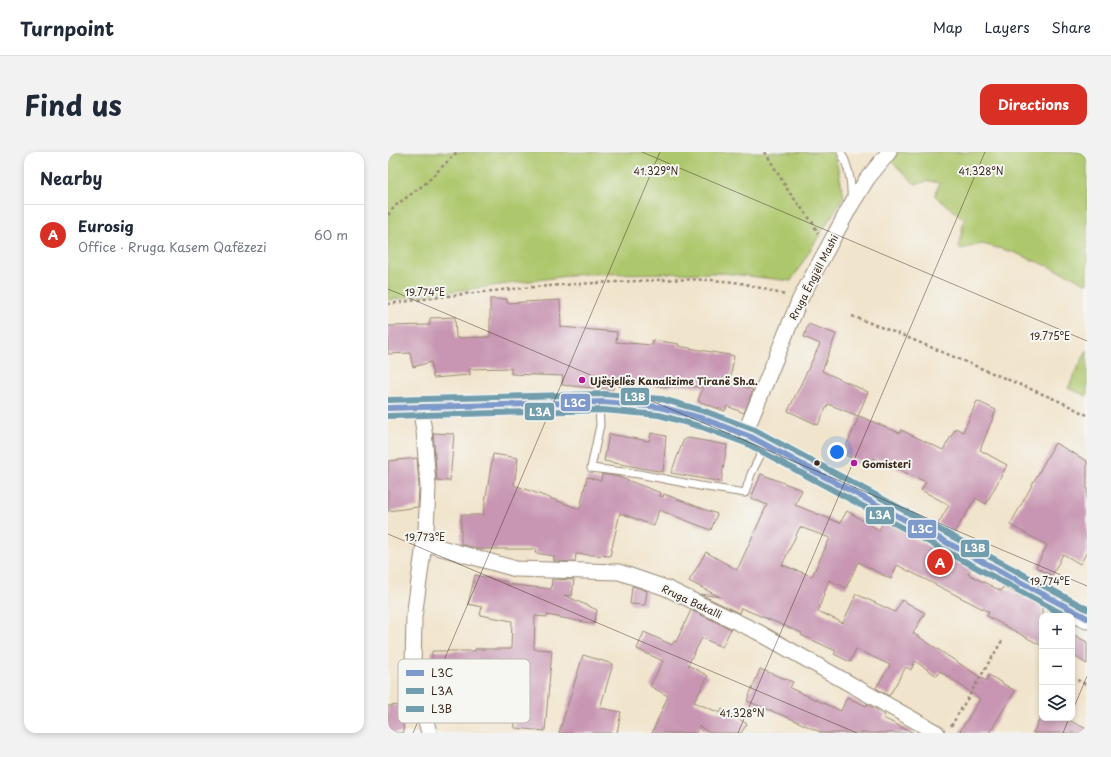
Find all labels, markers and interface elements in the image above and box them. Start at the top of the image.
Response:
text: Turnpoint [20,14,114,42]
text: Map [933,17,963,38]
text: Layers [985,17,1030,38]
text: Share [1052,17,1091,38]
text: Find us [24,83,122,126]
button: Directions [980,84,1087,125]
text: 41.329°N [634,163,679,178]
text: 41.328°N [958,163,1004,178]
text: Nearby [40,165,102,191]
text: Eurosig [78,214,134,237]
text: A [48,225,58,244]
text: 60 m [314,225,348,244]
street label: Rruga Ëngjëll Mashi [785,231,841,322]
text: Office · Rruga Kasem Qafëzezi [78,237,267,256]
text: 19.774°E [405,284,445,299]
text: 19.775°E [1030,328,1070,343]
place label: Ujësjellës Kanalizime Tiranë Sh.a. [590,373,758,388]
marker: Ujësjellës Kanalizime Tiranë Sh.a. [577,375,587,385]
line badge: L3B [620,387,650,406]
text: L3B [624,388,646,405]
line badge: L3C [560,393,591,412]
text: L3C [564,394,586,411]
line badge: L3A [524,402,555,421]
text: L3A [529,403,552,420]
your location [827,442,847,462]
place label: Gomisteri [862,456,911,471]
unlabelled marker [812,458,822,468]
marker: Gomisteri [849,458,859,468]
line badge: L3A [865,506,895,525]
text: L3A [869,506,892,523]
line badge: L3C [907,519,937,539]
text: L3C [911,520,933,537]
text: 19.773°E [405,529,445,544]
line badge: L3B [960,539,990,558]
text: L3B [964,539,986,556]
pin: A [927,547,953,577]
text: 19.774°E [1030,573,1070,588]
street label: Rruga Bakalli [659,580,725,622]
map controls [1039,613,1075,721]
button: + [1039,613,1075,649]
button: − [1039,649,1075,685]
legend [398,659,530,723]
text: L3C [431,664,453,681]
text: L3A [431,682,453,699]
button: layers [1039,685,1075,721]
text: L3B [431,700,452,717]
text: 41.328°N [719,705,765,720]

